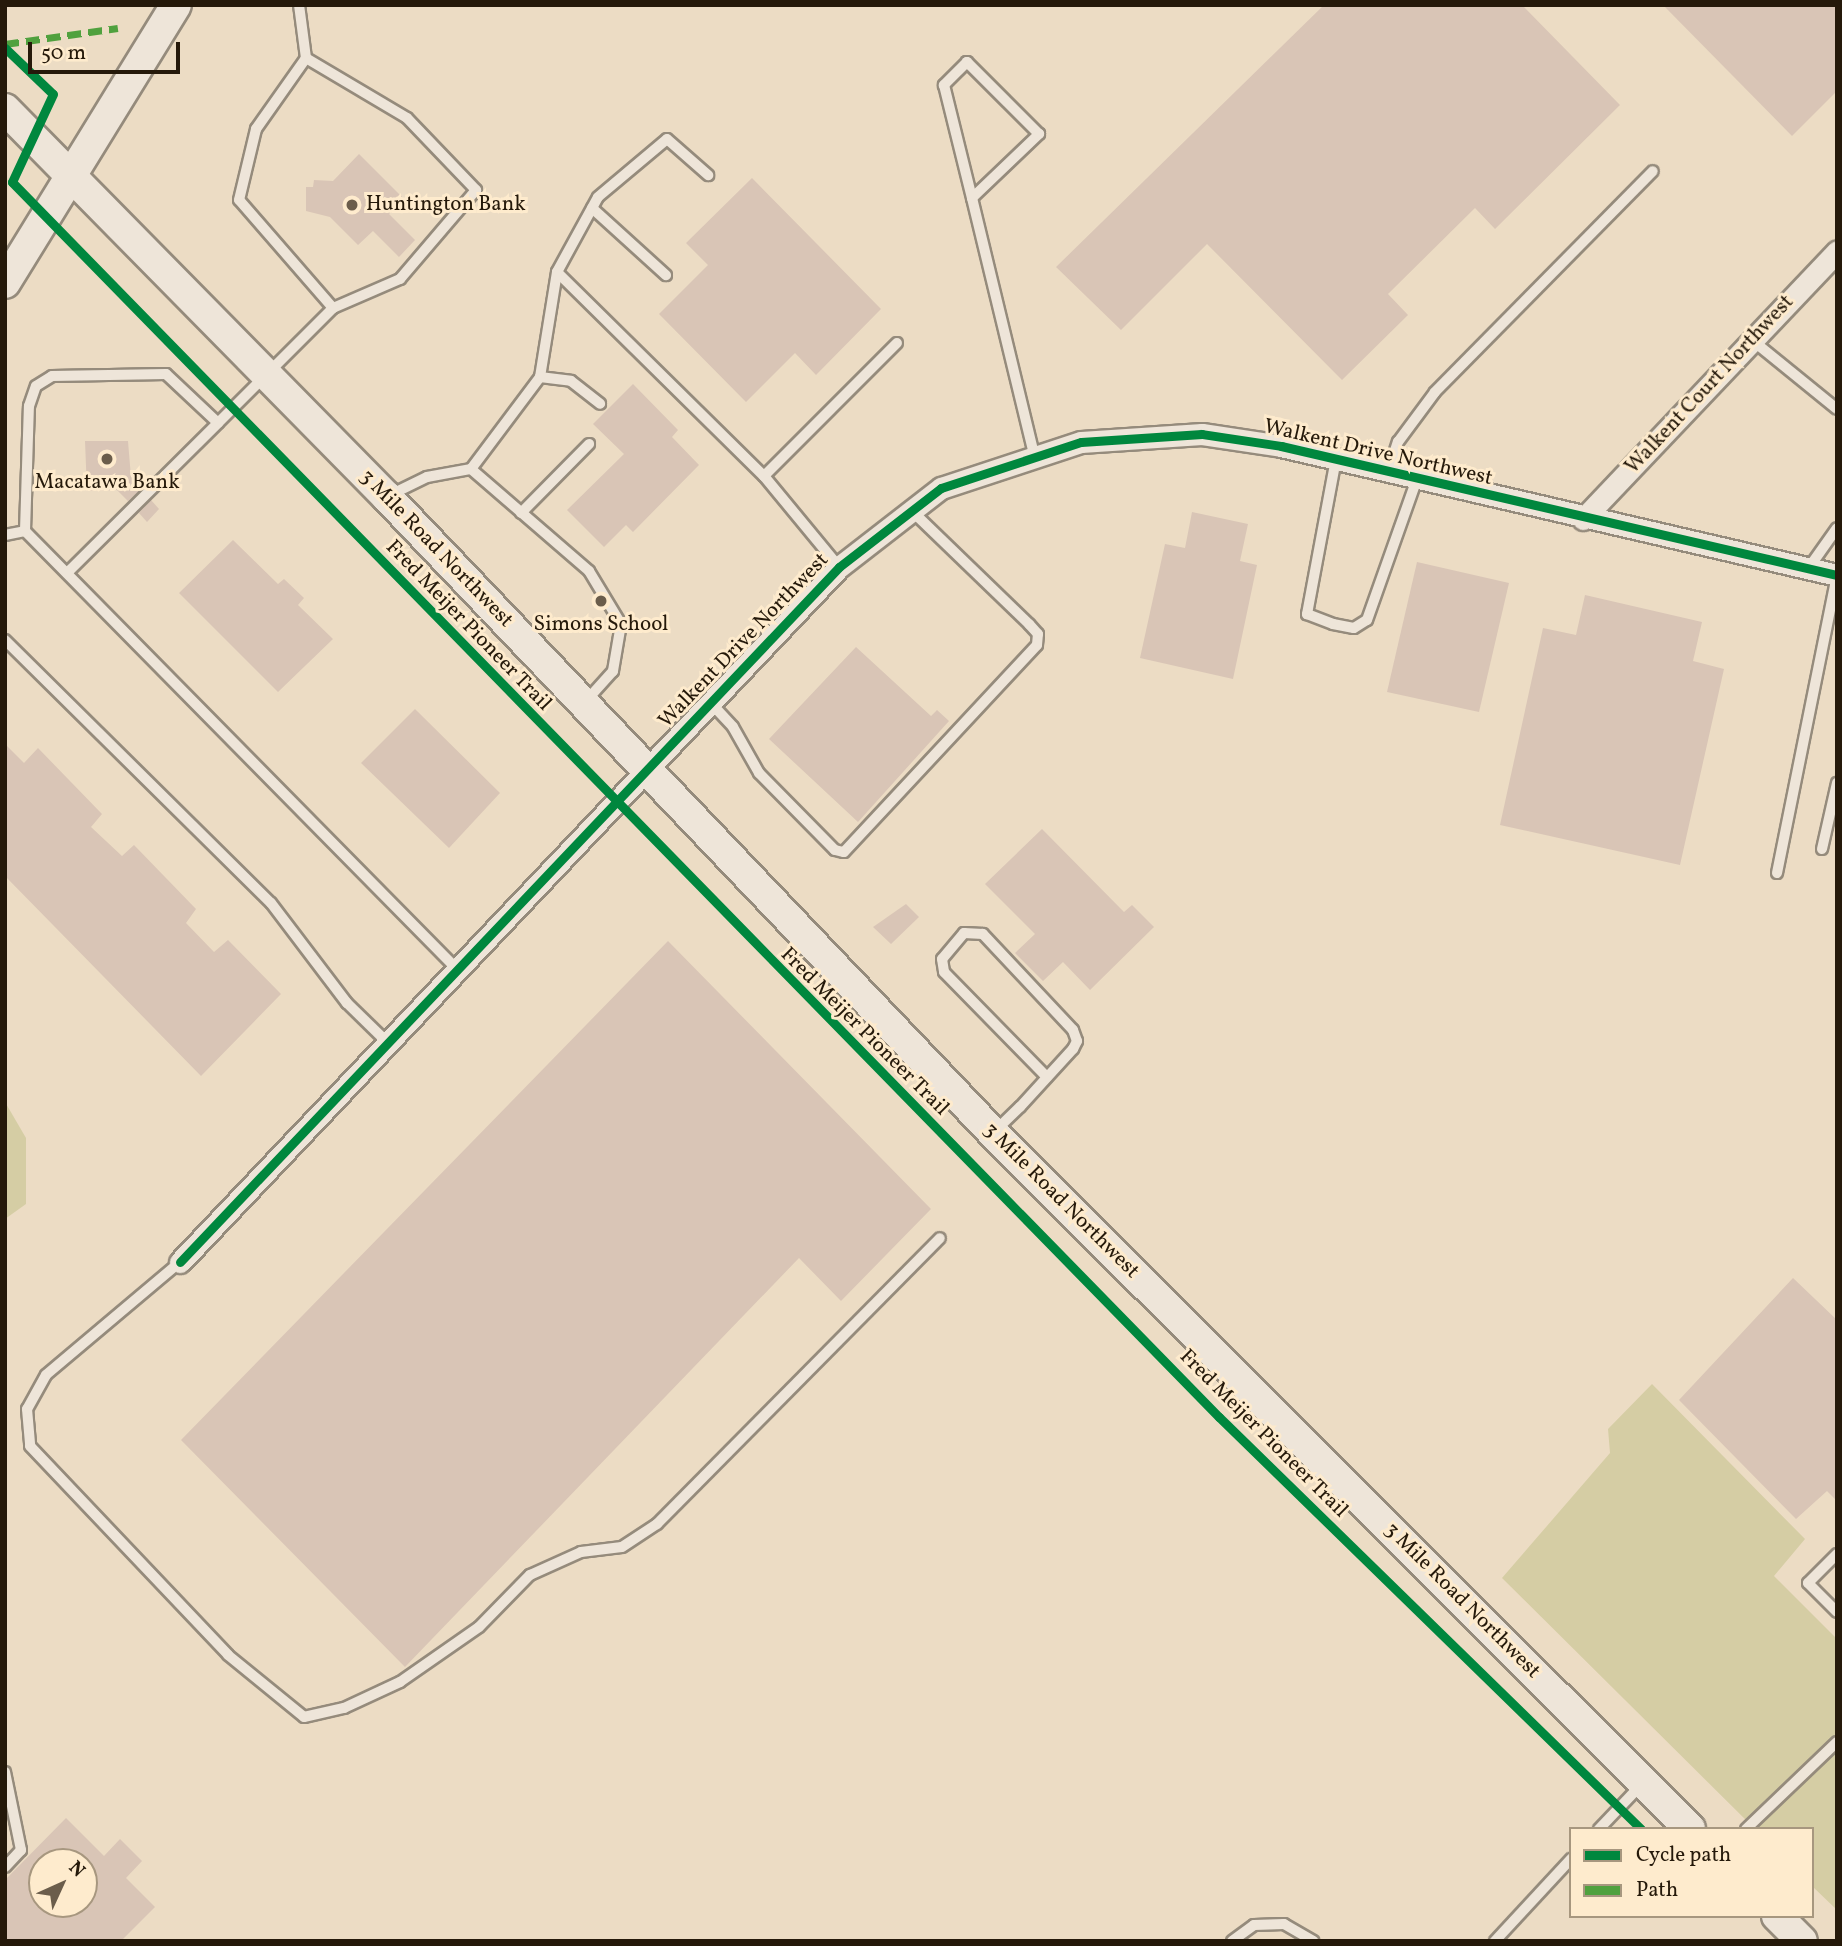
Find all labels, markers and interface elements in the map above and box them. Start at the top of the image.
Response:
scale bar [32,28,184,72]
text: 50 m [41,39,86,68]
place label: Huntington Bank [366,192,526,218]
marker: Huntington Bank [344,197,360,213]
street label: Walkent Court Northwest [1620,290,1800,480]
street label: Walkent Drive Northwest [1261,414,1495,492]
marker: Macatawa Bank [99,451,115,467]
street label: 3 Mile Road Northwest [354,465,518,633]
place label: Macatawa Bank [34,470,180,496]
street label: Fred Meijer Pioneer Trail [380,535,556,717]
street label: Walkent Drive Northwest [654,548,834,734]
marker: Simons School [593,593,609,609]
place label: Simons School [534,612,668,638]
street label: Fred Meijer Pioneer Trail [774,942,954,1122]
street label: 3 Mile Road Northwest [978,1118,1144,1284]
street label: Fred Meijer Pioneer Trail [1173,1344,1353,1524]
street label: 3 Mile Road Northwest [1379,1518,1545,1684]
legend [1569,1827,1814,1918]
text: Cycle path [1636,1841,1731,1870]
north arrow [28,1848,98,1918]
text: N [62,1855,90,1884]
text: Path [1636,1876,1678,1905]

